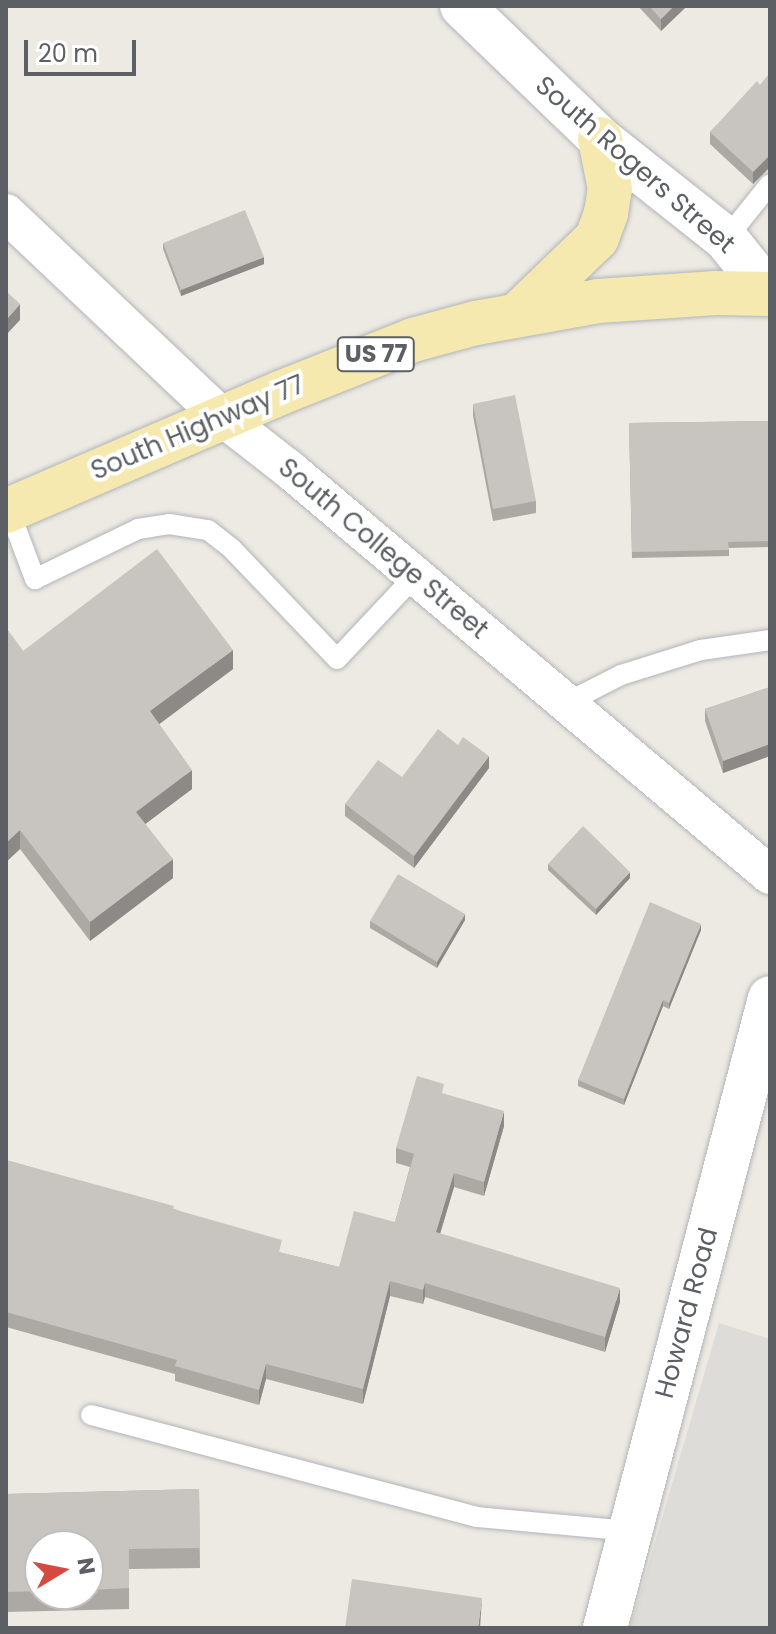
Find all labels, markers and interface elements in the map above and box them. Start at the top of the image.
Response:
scale bar [28,24,140,74]
text: 20 m [38,37,98,70]
street label: South Rogers Street [529,70,741,260]
road number: US 77 [336,334,416,374]
street label: South Highway 77 [86,369,310,487]
street label: South College Street [272,452,494,646]
street label: Howard Road [649,1224,725,1402]
north arrow [24,1530,104,1610]
text: N [69,1555,103,1577]

